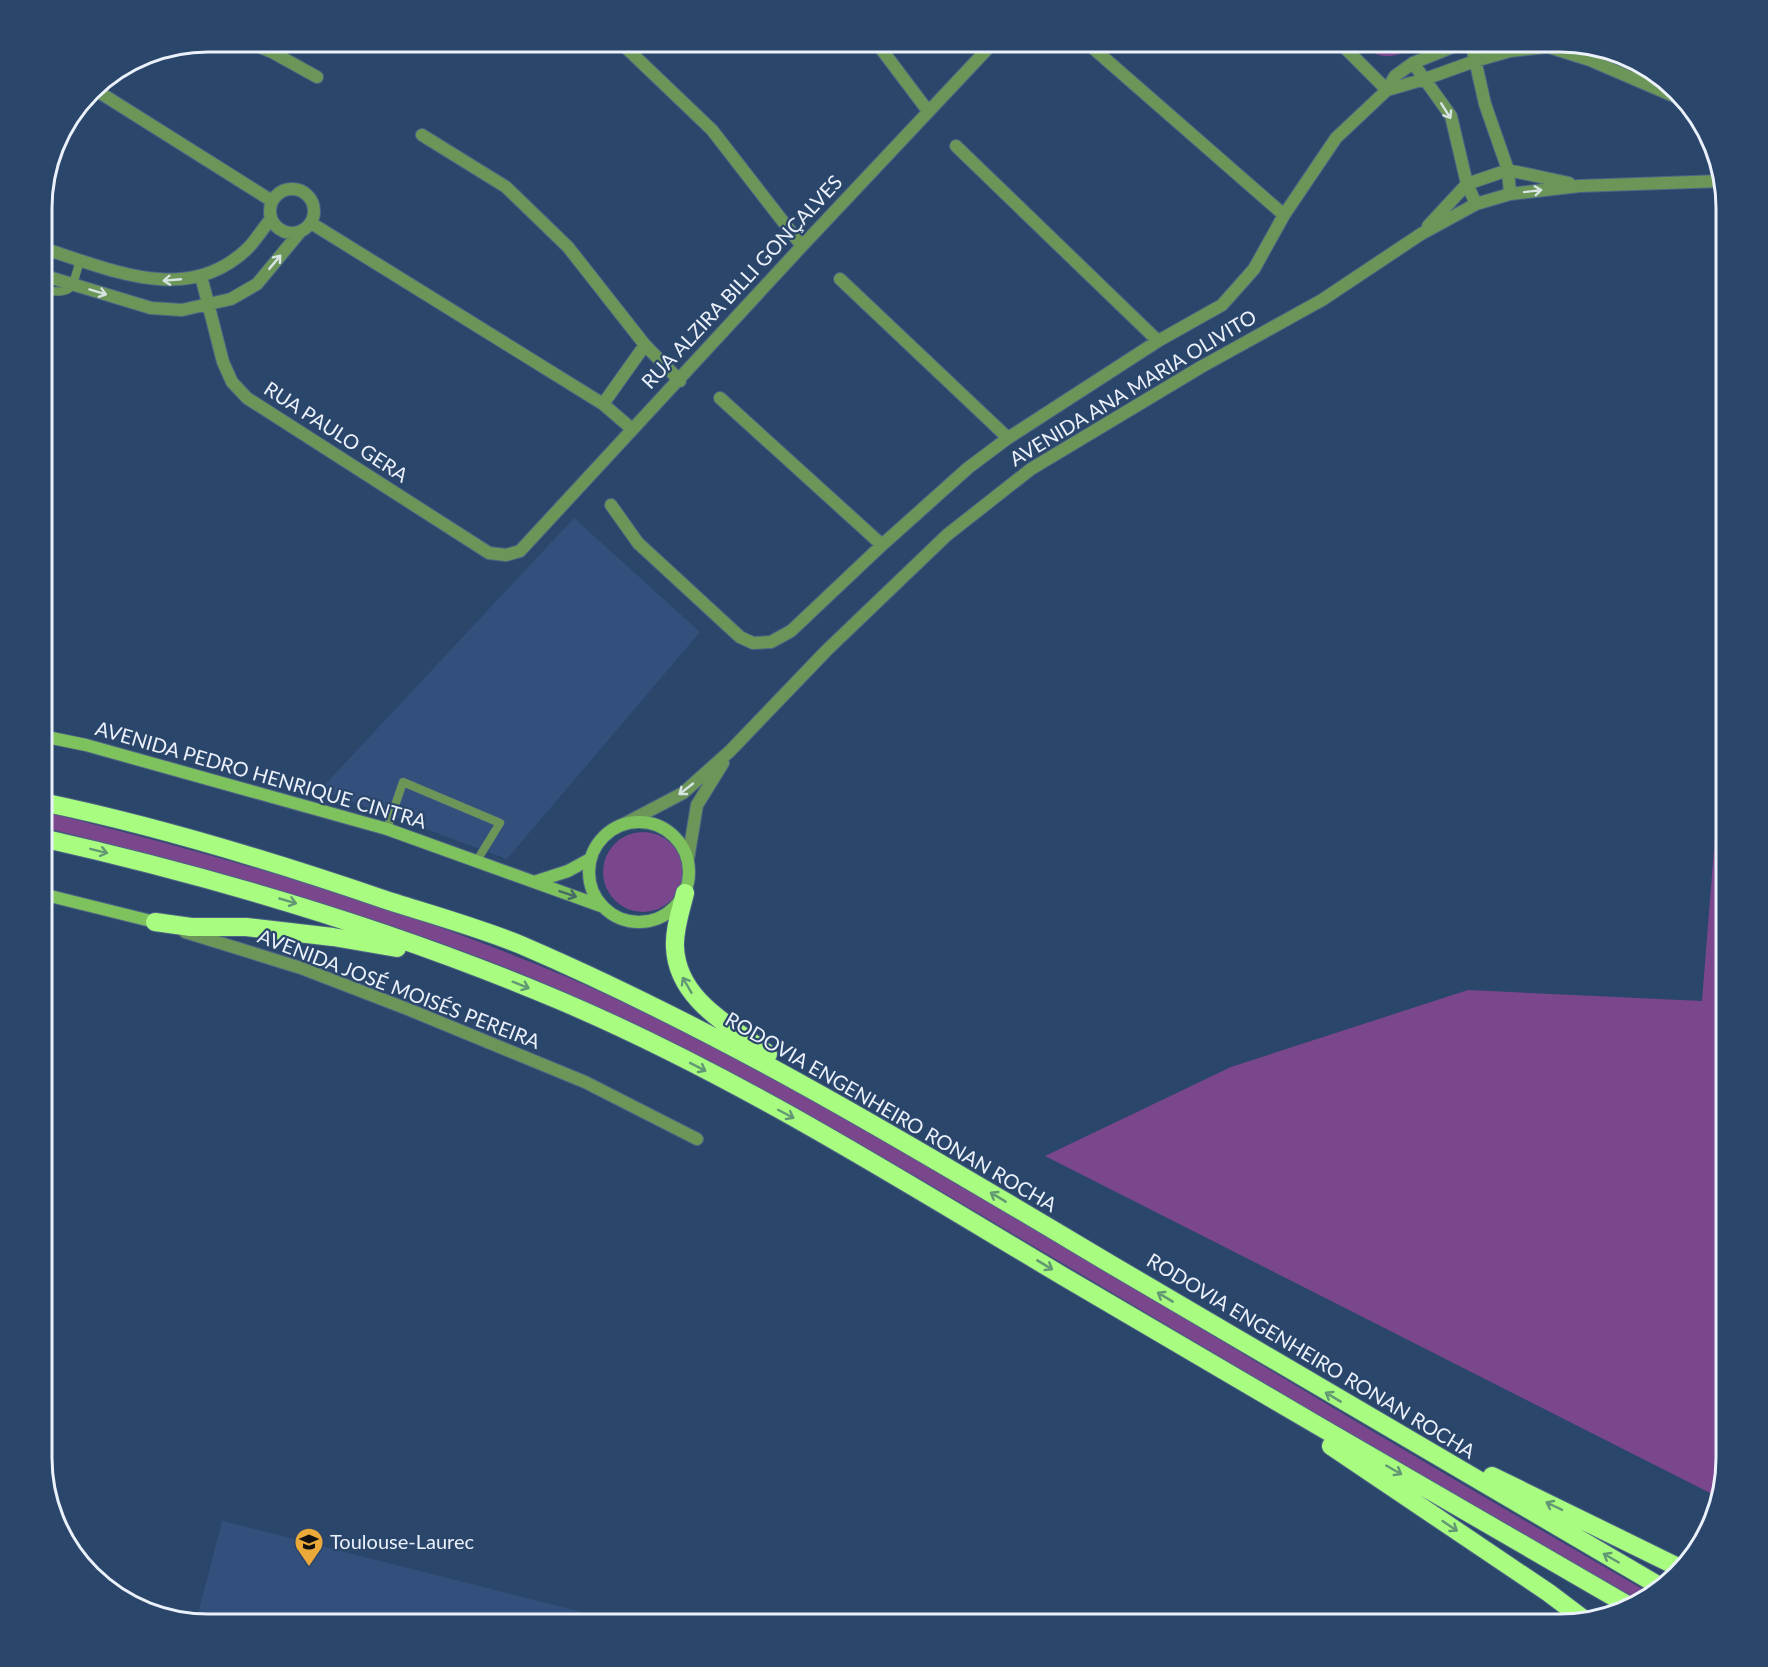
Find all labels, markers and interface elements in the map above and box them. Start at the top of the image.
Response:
one-way arrow [1440,102,1453,119]
street label: RUA ALZIRA BILLI GONÇALVES [636,170,847,393]
one-way arrow [1523,185,1543,196]
one-way arrow [269,254,282,270]
one-way arrow [163,275,183,286]
one-way arrow [88,288,107,299]
street label: AVENIDA ANA MARIA OLIVITO [1005,304,1260,471]
street label: RUA PAULO GERA [260,376,413,487]
street label: AVENIDA PEDRO HENRIQUE CINTRA [93,715,430,833]
one-way arrow [678,783,694,796]
one-way arrow [89,846,108,858]
one-way arrow [558,889,577,900]
one-way arrow [278,896,297,908]
street label: AVENIDA JOSÉ MOISÉS PEREIRA [255,923,544,1053]
one-way arrow [680,977,692,994]
one-way arrow [511,980,530,991]
street label: RODOVIA ENGENHEIRO RONAN ROCHA [722,1006,1062,1216]
one-way arrow [688,1062,706,1073]
one-way arrow [777,1108,794,1120]
one-way arrow [990,1191,1007,1203]
street label: RODOVIA ENGENHEIRO RONAN ROCHA [1143,1247,1480,1463]
one-way arrow [1036,1260,1053,1272]
one-way arrow [1157,1290,1174,1302]
one-way arrow [1325,1390,1342,1402]
one-way arrow [1385,1464,1402,1476]
one-way arrow [1545,1500,1563,1512]
one-way arrow [1441,1520,1458,1532]
school or university icon: Toulouse-Laurec [293,1526,325,1568]
place label: Toulouse-Laurec [330,1529,475,1553]
one-way arrow [1603,1551,1620,1563]

